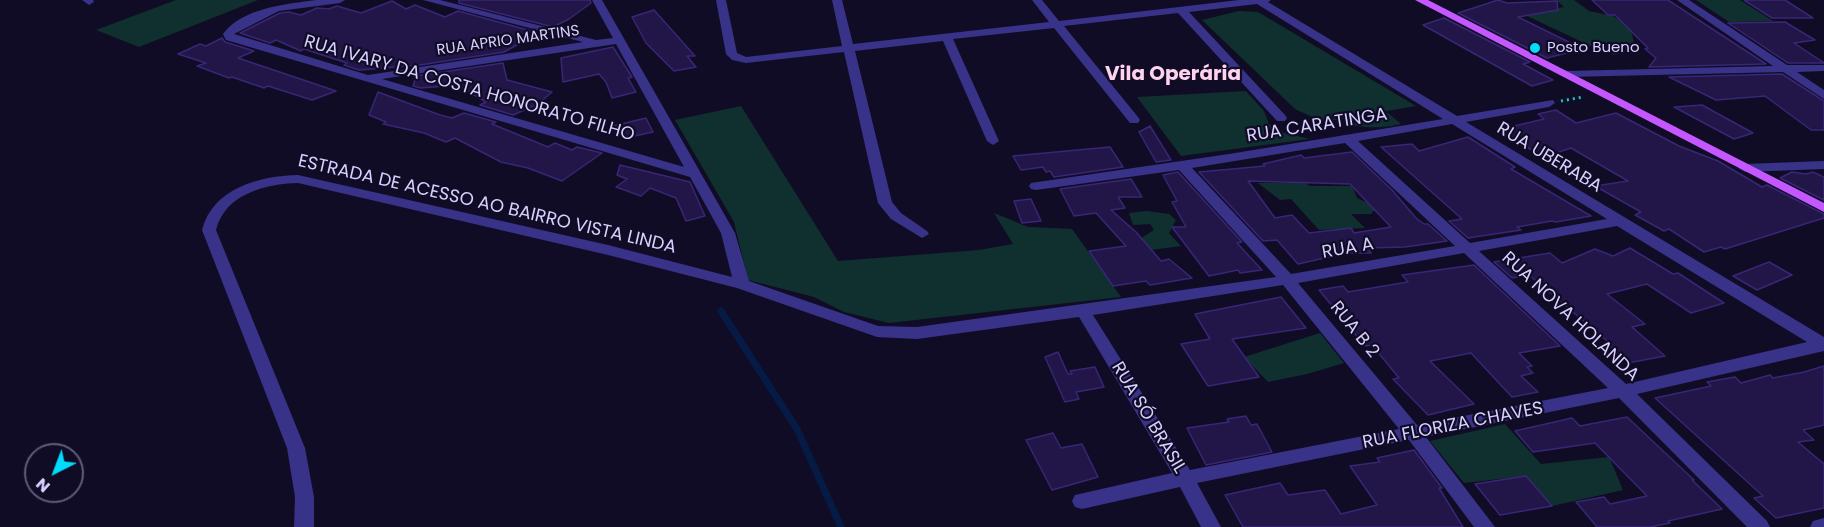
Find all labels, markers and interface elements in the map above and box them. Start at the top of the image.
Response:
street label: RUA APRIO MARTINS [435,22,581,60]
street label: RUA IVARY DA COSTA HONORATO FILHO [301,31,637,147]
place label: Posto Bueno [1547,39,1639,57]
marker: Posto Bueno [1528,41,1542,55]
district label: Vila Operária [1105,63,1241,87]
street label: RUA CARATINGA [1245,104,1389,148]
street label: RUA UBERABA [1493,118,1605,198]
street label: ESTRADA DE ACESSO AO BAIRRO VISTA LINDA [296,151,678,259]
street label: RUA A [1320,234,1376,264]
street label: RUA NOVA HOLANDA [1497,248,1643,386]
street label: RUA B 2 [1325,297,1383,363]
street label: RUA SÓ BRASIL [1106,358,1190,478]
street label: RUA FLORIZA CHAVES [1361,398,1545,454]
north arrow [24,443,84,503]
text: N [31,473,55,498]

